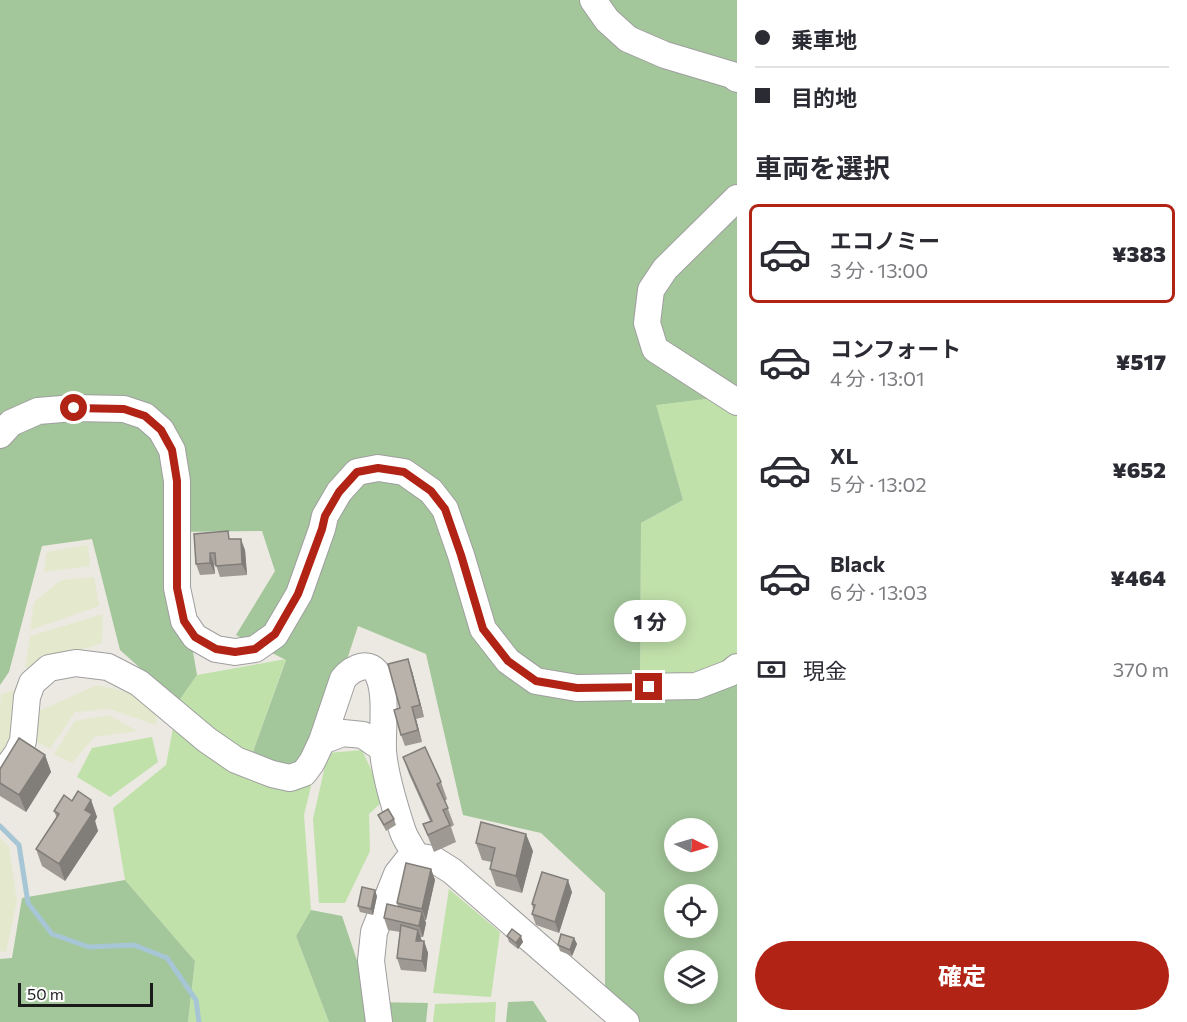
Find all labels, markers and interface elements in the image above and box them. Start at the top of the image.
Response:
text: 乗車地 [791,26,857,53]
text: 目的地 [791,84,857,111]
text: 車両を選択 [755,151,890,184]
icon: car [758,227,812,281]
text: エコノミー [830,227,940,254]
text: ¥383 [1112,240,1166,267]
text: 3 分 · 13:00 [830,258,928,282]
icon: car [758,335,812,389]
text: コンフォート [830,335,961,362]
text: ¥517 [1116,348,1166,375]
text: 4 分 · 13:01 [830,366,925,390]
route start [60,394,87,421]
text: XL [830,442,858,469]
icon: car [758,443,812,497]
text: ¥652 [1112,456,1166,483]
text: 5 分 · 13:02 [830,472,926,496]
text: Black [830,550,885,577]
icon: car [758,551,812,605]
text: ¥464 [1110,564,1166,591]
text: 6 分 · 13:03 [830,580,927,604]
callout: 1 分 [613,600,685,642]
text: 1 分 [633,609,667,633]
icon: cash [755,653,788,686]
text: 現金 [803,657,847,684]
text: 370 m [1113,657,1169,681]
route end [635,673,662,700]
north arrow [664,818,718,872]
map controls [664,818,718,1004]
button: locate [664,884,718,938]
button: 確定 [755,941,1169,1010]
button: layers [664,950,718,1004]
scale bar [18,980,153,1008]
text: 50 m [27,984,64,1003]

